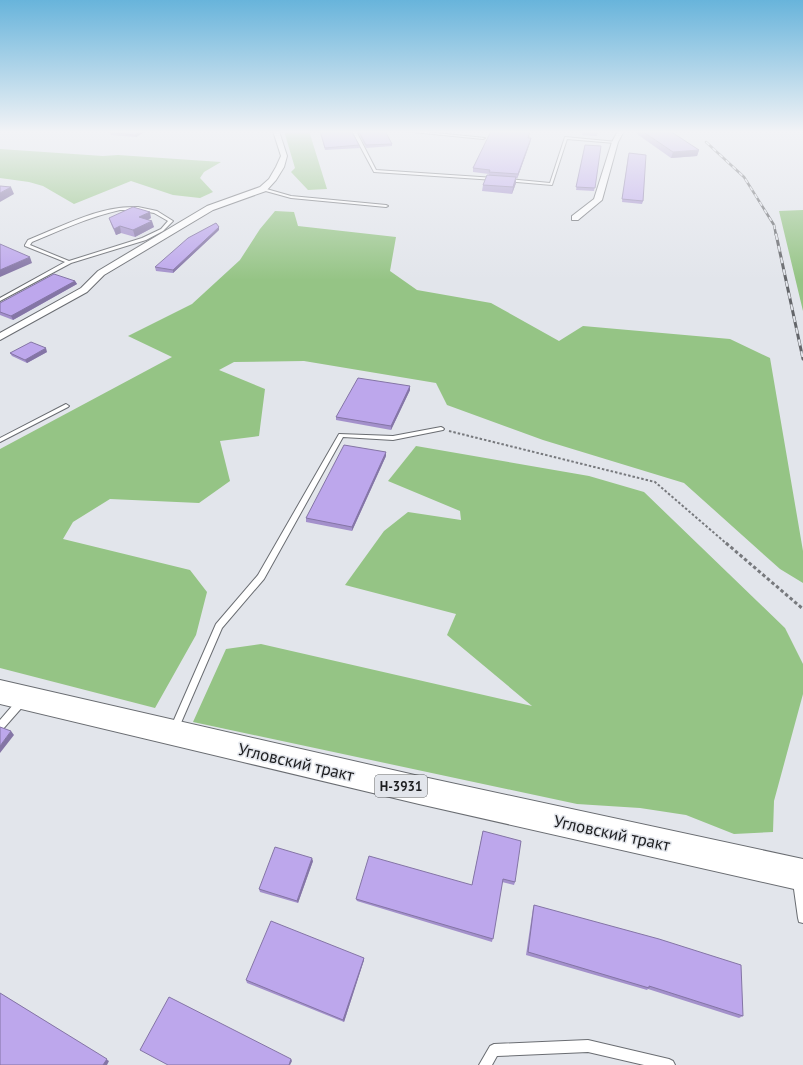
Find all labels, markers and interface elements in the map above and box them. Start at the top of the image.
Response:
street label: Угловский тракт [236,738,356,786]
road number: Н-3931 [375,775,427,797]
street label: Угловский тракт [552,810,672,856]

